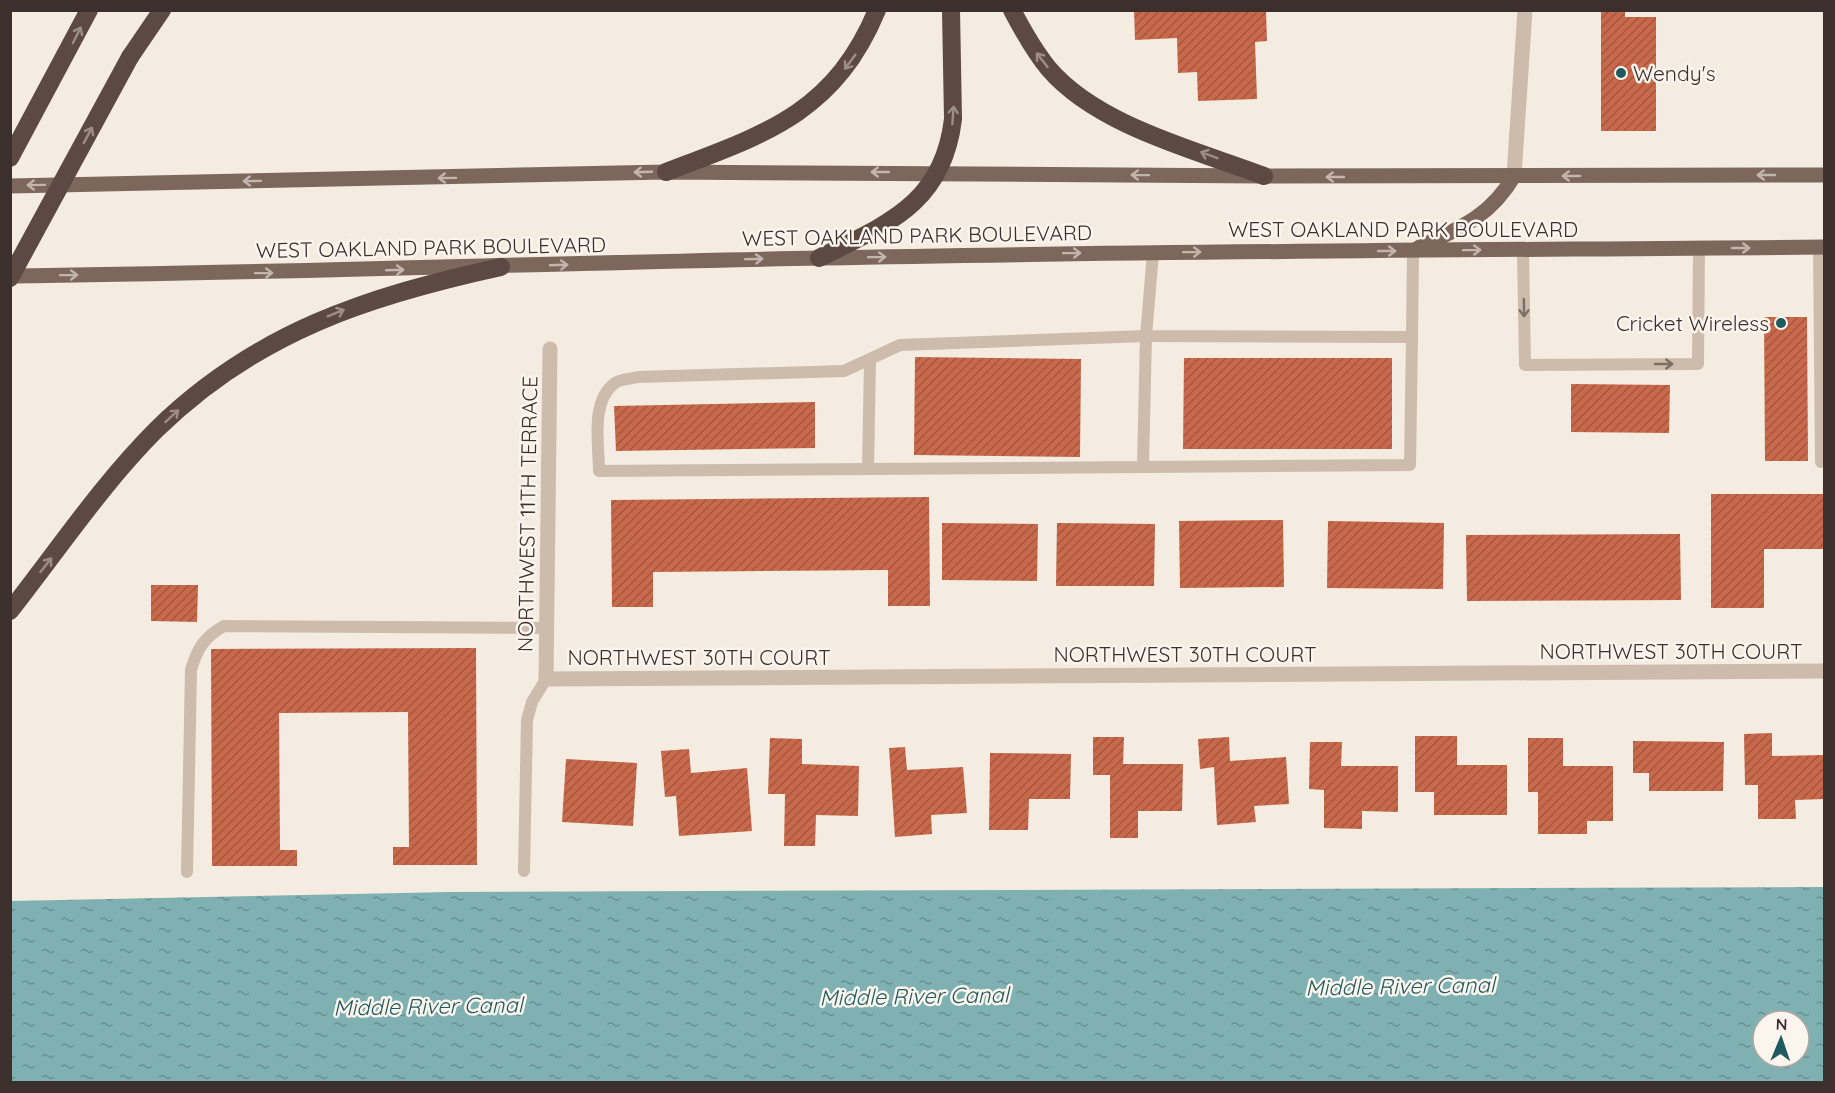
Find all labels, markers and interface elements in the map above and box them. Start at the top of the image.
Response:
one-way arrow [71,26,83,44]
one-way arrow [844,53,856,69]
one-way arrow [1036,53,1049,69]
place label: Wendy's [1633,60,1716,86]
marker: Wendy's [1614,66,1628,80]
one-way arrow [947,106,958,126]
one-way arrow [83,126,94,144]
one-way arrow [1201,149,1219,160]
one-way arrow [871,166,891,178]
one-way arrow [634,167,654,178]
one-way arrow [1131,169,1151,180]
one-way arrow [1757,169,1777,181]
one-way arrow [1562,170,1582,182]
one-way arrow [1326,171,1346,182]
one-way arrow [438,172,458,183]
one-way arrow [243,175,263,187]
one-way arrow [27,179,47,191]
street label: WEST OAKLAND PARK BOULEVARD [1228,216,1578,242]
street label: WEST OAKLAND PARK BOULEVARD [742,219,1092,251]
street label: WEST OAKLAND PARK BOULEVARD [256,231,606,263]
one-way arrow [1730,242,1750,254]
one-way arrow [1377,245,1397,257]
one-way arrow [1461,245,1481,256]
one-way arrow [1182,246,1202,258]
one-way arrow [1062,248,1082,259]
one-way arrow [867,251,887,262]
one-way arrow [744,254,764,265]
one-way arrow [549,259,569,271]
one-way arrow [384,264,404,276]
one-way arrow [253,267,273,279]
one-way arrow [58,269,78,281]
one-way arrow [1518,298,1530,318]
one-way arrow [326,307,345,318]
place label: Cricket Wireless [1616,310,1769,336]
marker: Cricket Wireless [1774,316,1788,330]
one-way arrow [1653,358,1673,370]
street label: NORTHWEST 11TH TERRACE [512,376,542,652]
one-way arrow [164,409,179,423]
one-way arrow [40,557,53,573]
street label: NORTHWEST 30TH COURT [1539,638,1803,664]
street label: NORTHWEST 30TH COURT [1053,641,1317,667]
street label: NORTHWEST 30TH COURT [567,644,831,670]
water label: Middle River Canal [1305,970,1498,1002]
water label: Middle River Canal [819,980,1012,1012]
water label: Middle River Canal [333,990,526,1022]
north arrow [1751,1009,1811,1069]
text: N [1775,1014,1788,1034]

